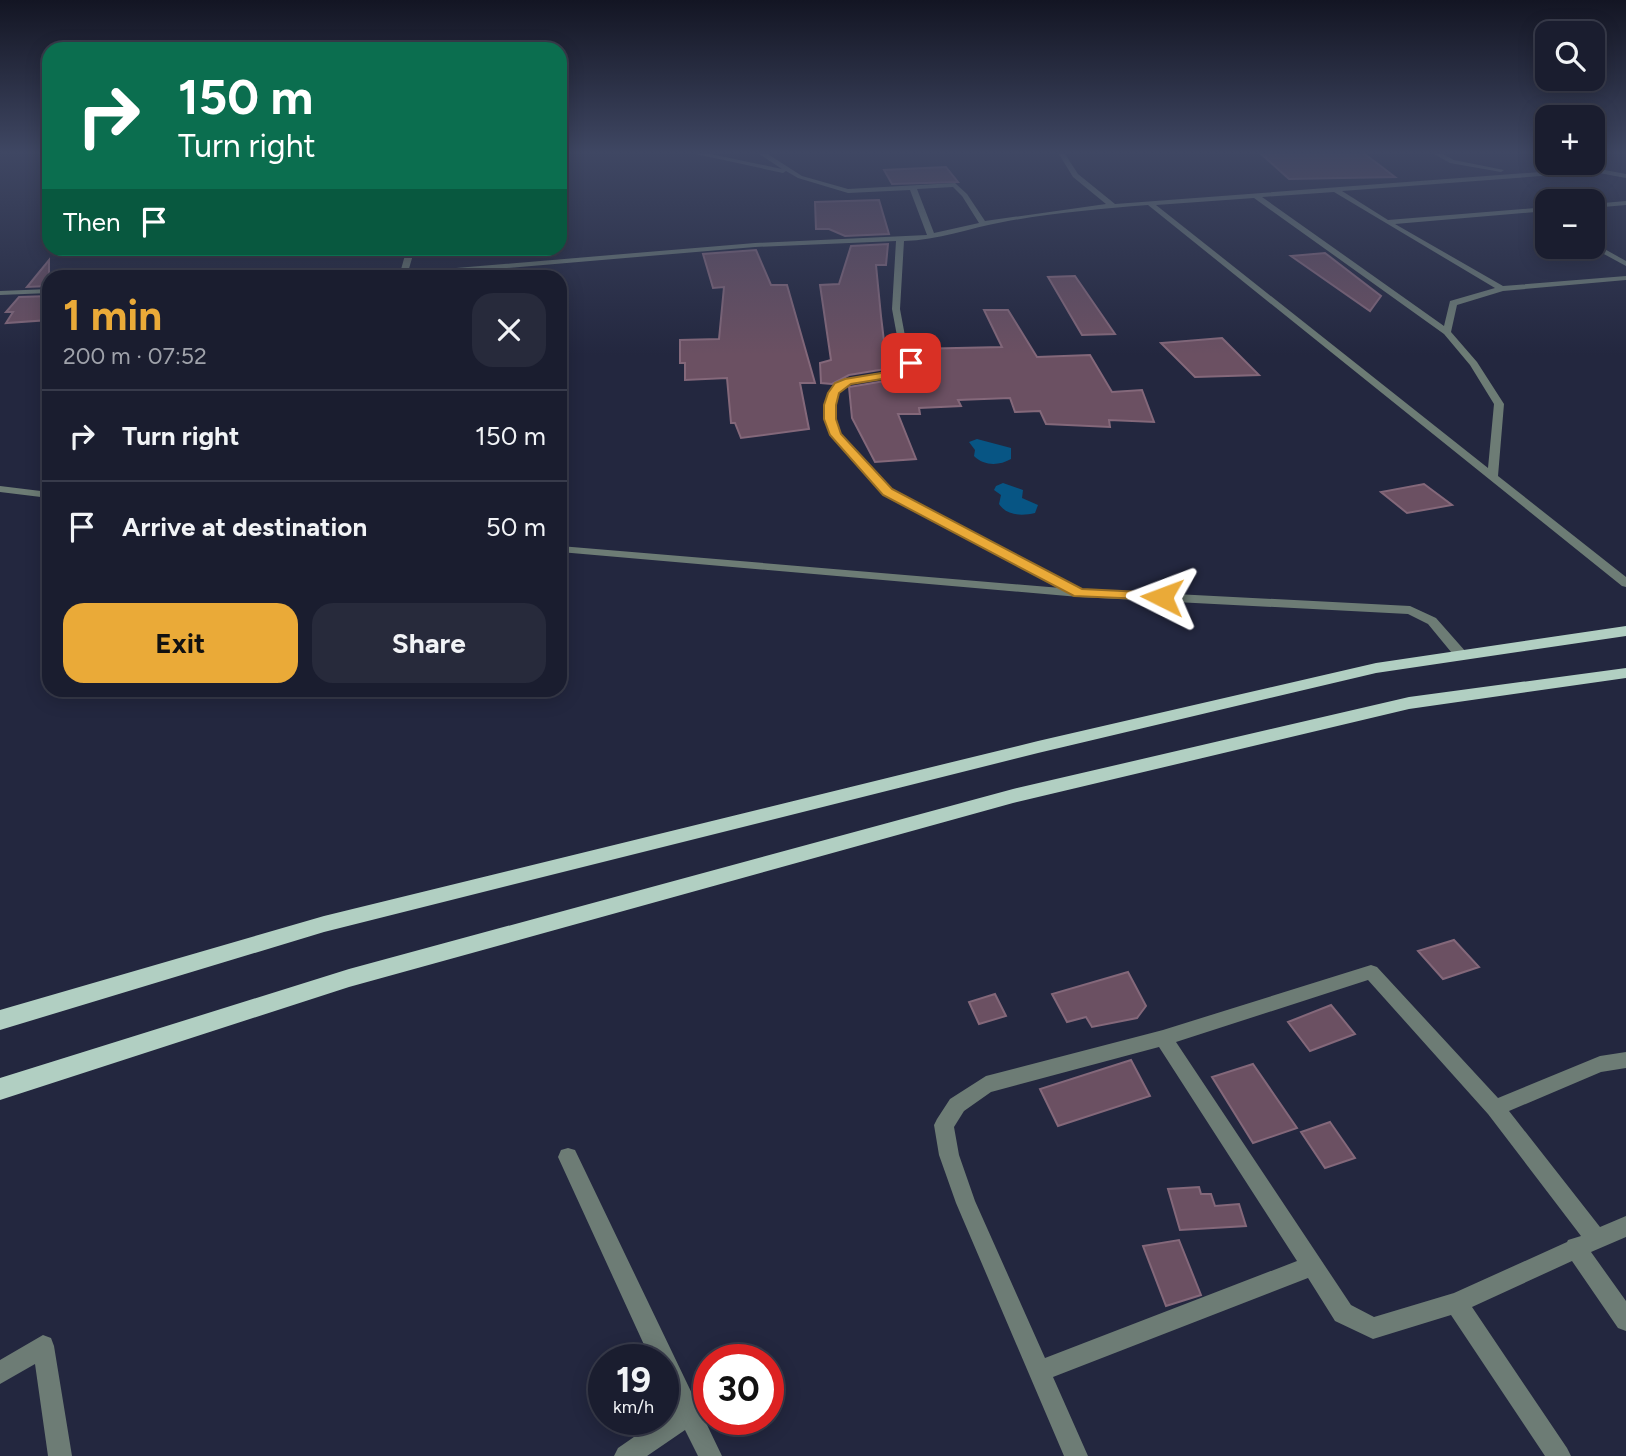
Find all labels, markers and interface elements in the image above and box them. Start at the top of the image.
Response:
map controls [1535,21,1605,259]
button: search [1535,21,1605,91]
text: 150 m [178,67,313,126]
icon: right [63,70,154,161]
button: + [1535,105,1605,175]
text: Turn right [178,127,316,165]
button: − [1535,189,1605,259]
icon: arrive [135,203,173,241]
text: Then [63,206,121,238]
text: 1 min [63,290,162,341]
button: close [472,293,546,367]
pin [881,333,941,393]
text: 200 m · 07:52 [63,342,207,370]
icon: arrive [892,344,930,382]
icon: right [63,417,101,455]
text: Turn right [122,420,239,452]
text: 150 m [475,420,546,452]
icon: arrive [63,508,101,546]
text: Arrive at destination [122,511,367,543]
text: 50 m [486,511,546,543]
position arrow [1125,560,1199,634]
button: Exit [63,603,298,683]
button: Share [312,603,546,683]
speed limit sign: 30 [693,1344,784,1435]
text: 19 [616,1359,651,1401]
text: km/h [613,1396,654,1418]

